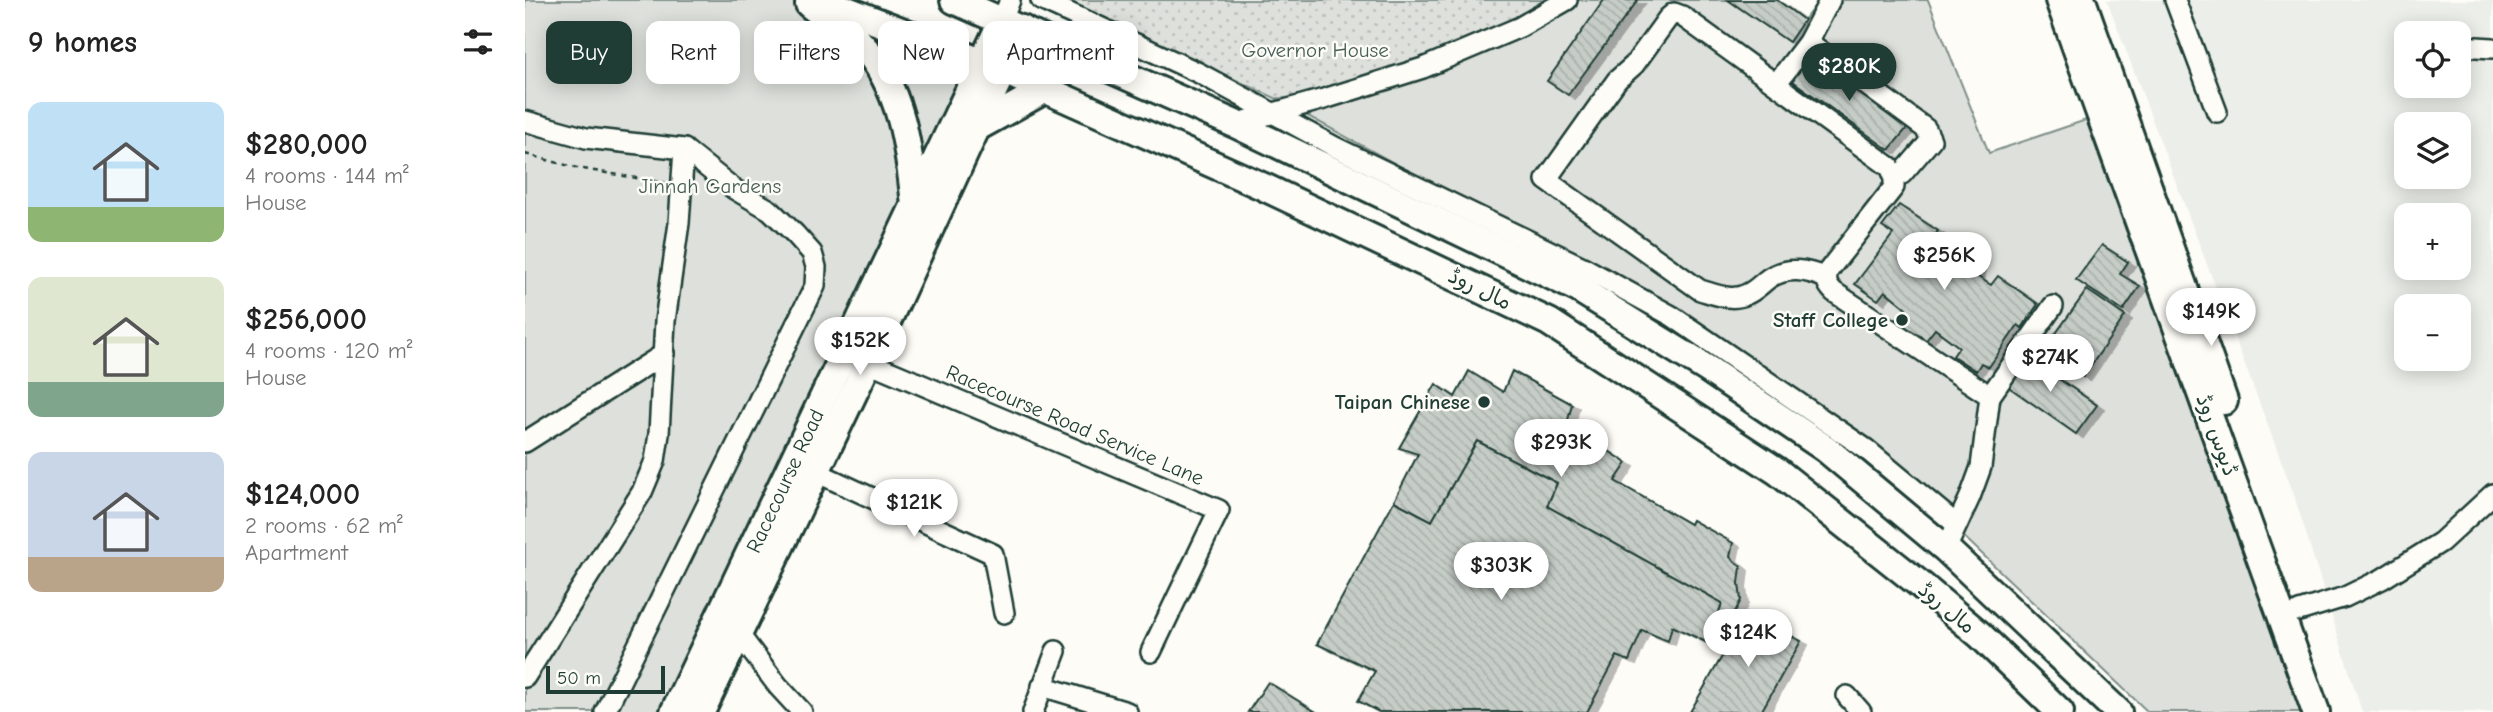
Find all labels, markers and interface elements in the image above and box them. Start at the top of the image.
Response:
chip: Buy [546,21,632,84]
chip: Rent [646,21,740,84]
chip: Filters [754,21,864,84]
chip: New [878,21,969,84]
chip: Apartment [983,21,1138,84]
map controls [2394,21,2471,371]
button: locate [2394,21,2471,98]
icon: filters [459,23,497,61]
text: 9 homes [28,25,137,60]
park label: Governor House [1241,38,1389,62]
pin: $280K [1800,43,1898,103]
text: $280K [1817,52,1881,79]
button: layers [2394,112,2471,189]
text: $280,000 [245,127,368,162]
icon: home [84,130,168,214]
text: 4 rooms · 144 m² [245,162,409,189]
park label: Jinnah Gardens [639,174,781,198]
text: House [245,189,307,216]
button: + [2394,203,2471,280]
pin: $256K [1895,232,1993,292]
text: $256K [1913,241,1975,268]
street label: مال روڈ [1445,264,1515,314]
pin: $149K [2162,288,2260,348]
button: − [2394,294,2471,371]
text: $149K [2182,297,2240,324]
text: $256,000 [245,302,367,337]
icon: home [84,305,168,389]
place label: Staff College [1773,308,1888,332]
marker: Staff College [1894,312,1910,328]
pin: $152K [811,318,909,377]
text: $152K [830,326,890,353]
pin: $274K [2001,334,2099,394]
text: 4 rooms · 120 m² [245,337,412,364]
text: $274K [2021,343,2079,370]
street label: Racecourse Road Service Lane [943,360,1207,490]
text: House [245,364,307,391]
place label: Taipan Chinese [1335,390,1470,414]
street label: ڈیوس روڈ [2190,391,2243,479]
marker: Taipan Chinese [1476,394,1492,410]
street label: Racecourse Road [741,405,829,557]
pin: $293K [1512,420,1610,479]
text: $293K [1530,428,1592,455]
text: $124,000 [245,477,360,512]
icon: home [84,480,168,564]
pin: $121K [865,480,963,539]
text: $121K [886,488,942,515]
text: 2 rooms · 62 m² [245,512,403,539]
text: Apartment [245,539,348,566]
pin: $303K [1452,542,1550,602]
text: $303K [1470,551,1532,578]
street label: مال روڈ [1914,577,1980,639]
pin: $124K [1699,610,1797,669]
text: $124K [1719,618,1777,645]
scale bar [546,663,665,695]
text: 50 m [557,667,601,689]

